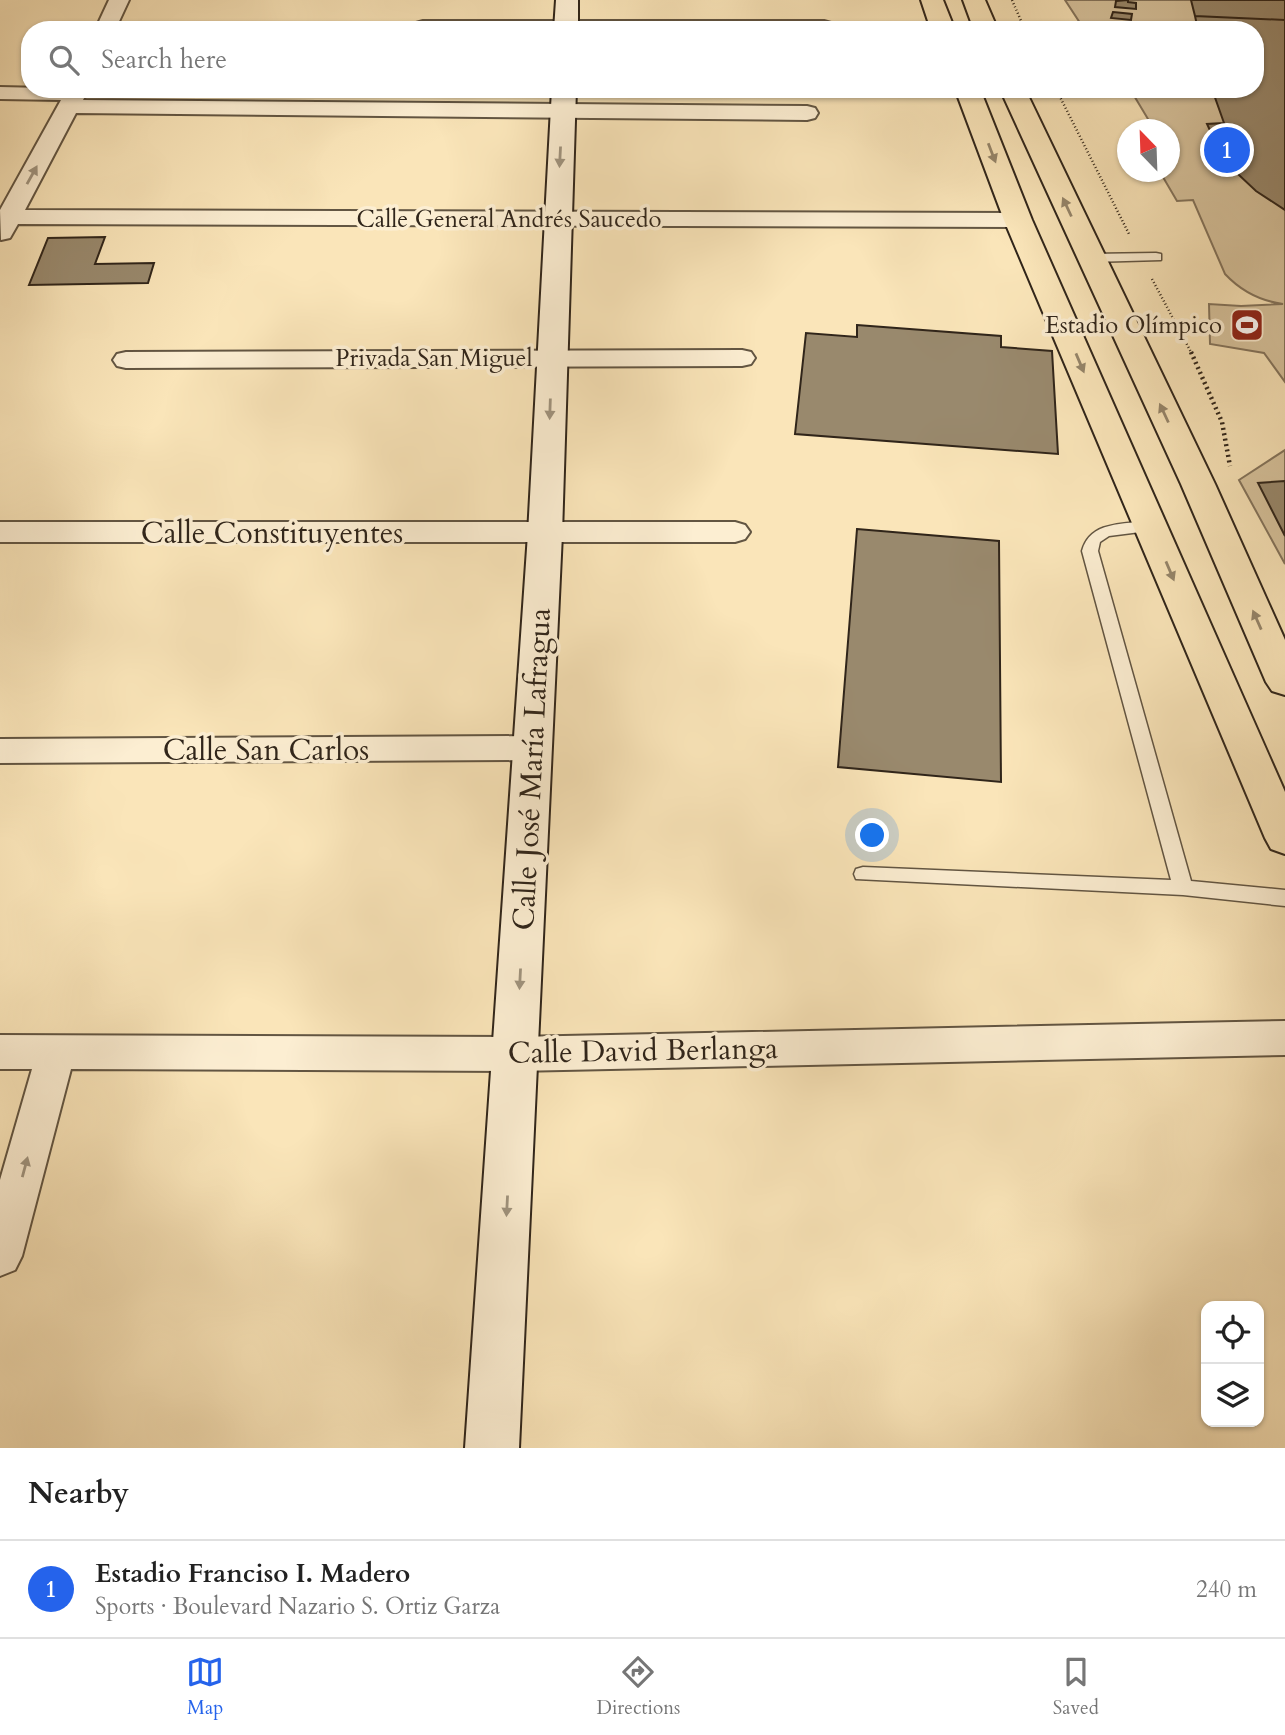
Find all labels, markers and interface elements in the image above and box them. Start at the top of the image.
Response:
search box [21,21,1264,98]
icon: search [45,41,83,79]
text: Search here [101,42,227,77]
north arrow [1117,119,1180,182]
pin: 1 [1204,124,1250,176]
one-way arrow [986,142,997,163]
one-way arrow [555,147,566,169]
one-way arrow [26,165,37,185]
one-way arrow [1062,196,1073,217]
street label: Calle General Andrés Saucedo [356,203,662,236]
sports icon: Estadio Olímpico [1228,306,1266,344]
place label: Estadio Olímpico [1045,309,1222,342]
street label: Privada San Miguel [335,342,533,375]
one-way arrow [1075,352,1086,373]
one-way arrow [544,398,555,420]
one-way arrow [1158,402,1169,423]
street label: Calle Constituyentes [141,513,403,554]
one-way arrow [1165,561,1176,582]
street label: Calle José María Lafragua [503,607,561,931]
one-way arrow [1252,609,1263,630]
street label: Calle San Carlos [163,730,369,771]
your location [855,818,889,852]
one-way arrow [514,968,525,990]
street label: Calle David Berlanga [508,1028,778,1074]
one-way arrow [20,1156,30,1177]
one-way arrow [501,1195,512,1217]
map controls [1201,1301,1264,1427]
button: locate [1201,1301,1264,1364]
button: layers [1201,1364,1264,1427]
text: Nearby [28,1473,129,1514]
text: Estadio Franciso I. Madero [95,1556,410,1591]
text: 1 [45,1574,57,1605]
text: 240 m [1196,1574,1257,1605]
text: Sports · Boulevard Nazario S. Ortiz Garza [95,1591,500,1622]
tab: Map [186,1653,224,1721]
tab: Directions [597,1653,680,1721]
tab: Saved [1053,1653,1099,1721]

